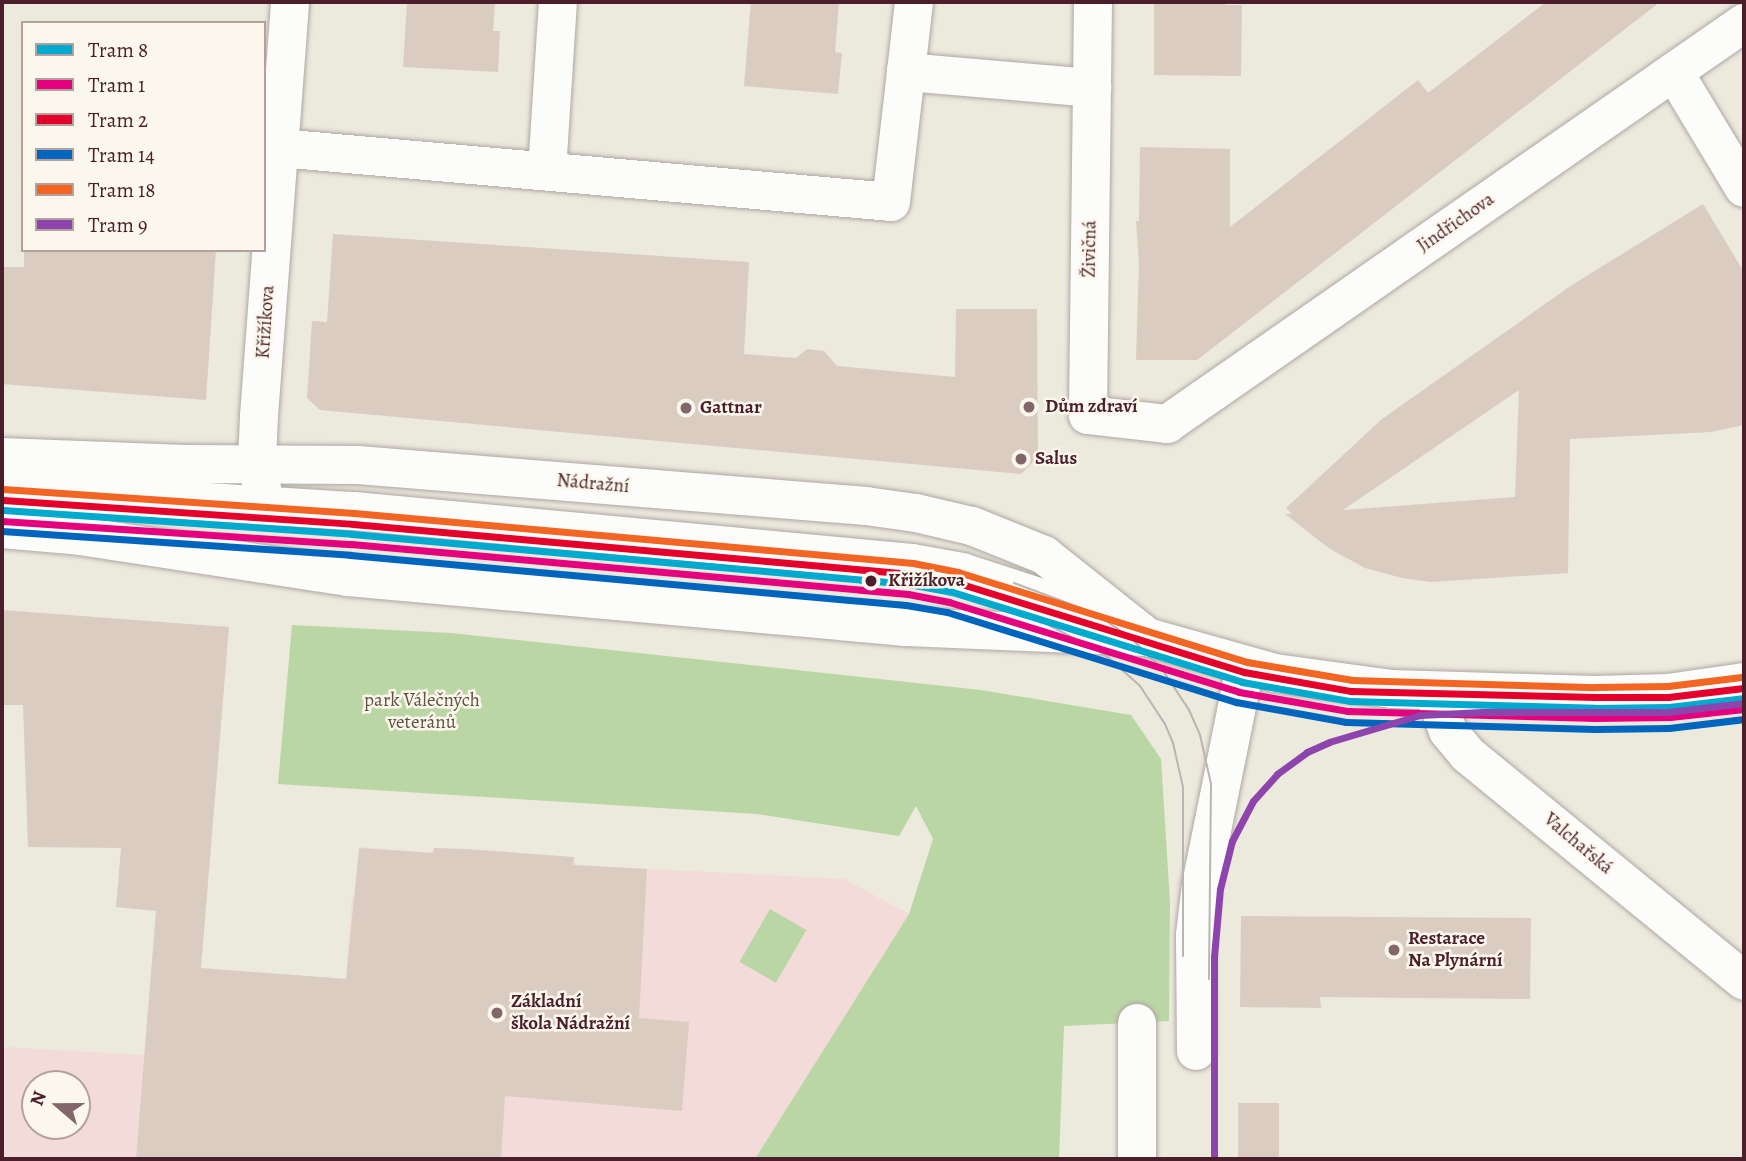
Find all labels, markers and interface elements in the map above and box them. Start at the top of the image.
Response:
legend [21,21,266,252]
text: Tram 8 [88,36,148,64]
text: Tram 1 [88,71,145,99]
text: Tram 2 [88,106,148,134]
text: Tram 14 [88,141,155,169]
text: Tram 18 [88,176,155,204]
street label: Jindřichova [1413,188,1499,258]
text: Tram 9 [88,211,148,239]
street label: Živičná [1078,220,1102,278]
street label: Křižíkova [252,284,280,360]
place label: Dům zdraví [1045,396,1138,418]
place label: Gattnar [700,397,762,419]
marker: Dům zdraví [1019,397,1039,417]
marker: Gattnar [678,400,694,416]
place label: Salus [1035,448,1077,470]
marker: Salus [1013,451,1029,467]
street label: Nádražní [556,469,630,499]
marker: Křižíkova [860,570,882,592]
place label: Křižíkova [888,570,965,592]
park label: park Válečných veteránů [364,690,480,734]
street label: Valchařská [1539,808,1617,880]
place label: Restarace Na Plynární [1408,928,1503,972]
marker: Restarace Na Plynární [1386,942,1402,958]
place label: Základní škola Nádražní [511,991,630,1035]
marker: Základní škola Nádražní [489,1005,505,1021]
north arrow [21,1070,91,1140]
text: N [24,1088,53,1109]

